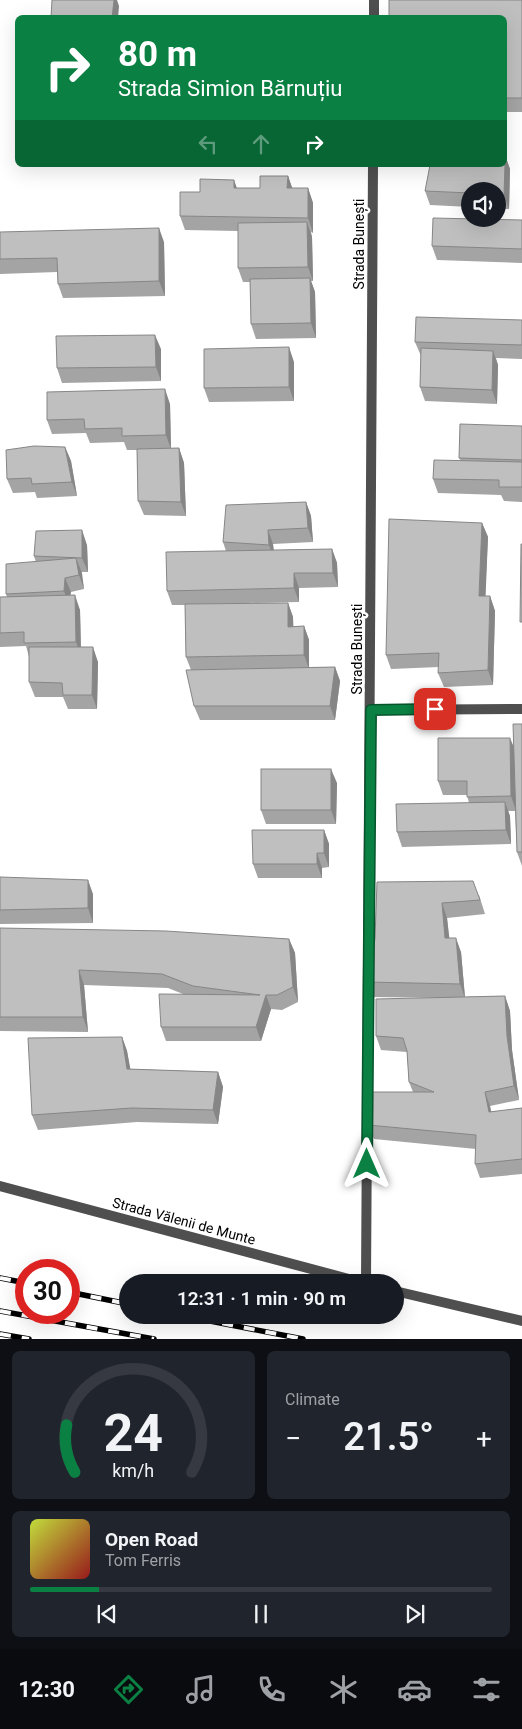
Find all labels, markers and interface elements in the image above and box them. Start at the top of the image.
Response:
text: 80 m [118,34,197,75]
icon: right [35,35,100,100]
text: Strada Simion Bărnuțiu [118,76,342,101]
icon: left [194,130,222,158]
icon: ahead [247,130,275,158]
icon: right [300,130,328,158]
map controls [461,182,506,227]
button: sound [461,182,506,227]
street label: Strada Bunești [351,199,368,289]
street label: Strada Bunești [349,604,366,694]
pin [414,688,456,730]
icon: arrive [421,695,449,723]
position arrow [340,1137,392,1189]
street label: Strada Vălenii de Munte [111,1194,257,1248]
speed limit sign: 30 [15,1259,80,1324]
text: 12:31 · 1 min · 90 m [177,1287,346,1310]
text: Climate [285,1390,340,1409]
text: 24 [104,1403,163,1464]
text: 21.5° [343,1415,434,1459]
text: − [285,1422,301,1455]
text: + [476,1422,492,1455]
text: km/h [113,1460,154,1481]
text: Open Road [105,1528,198,1551]
text: Tom Ferris [105,1551,181,1570]
icon: previous [93,1600,121,1628]
icon: pause [247,1600,275,1628]
icon: next [401,1600,429,1628]
icon: directions [111,1672,146,1707]
icon: music [183,1672,218,1707]
icon: phone [254,1672,289,1707]
icon: climate [326,1672,361,1707]
icon: car [397,1672,432,1707]
icon: filters [469,1672,504,1707]
text: 12:30 [18,1677,75,1702]

